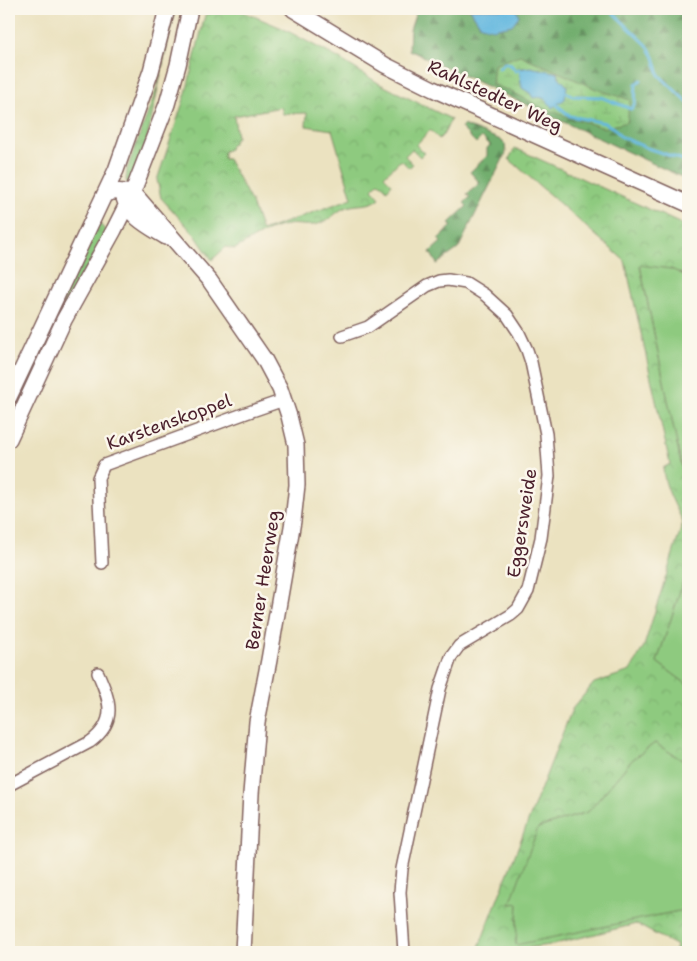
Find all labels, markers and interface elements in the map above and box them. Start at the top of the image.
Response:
street label: Rahlstedter Weg [424,54,566,138]
street label: Karstenskoppel [103,388,235,456]
street label: Eggersweide [502,467,542,579]
street label: Berner Heerweg [240,508,286,652]

